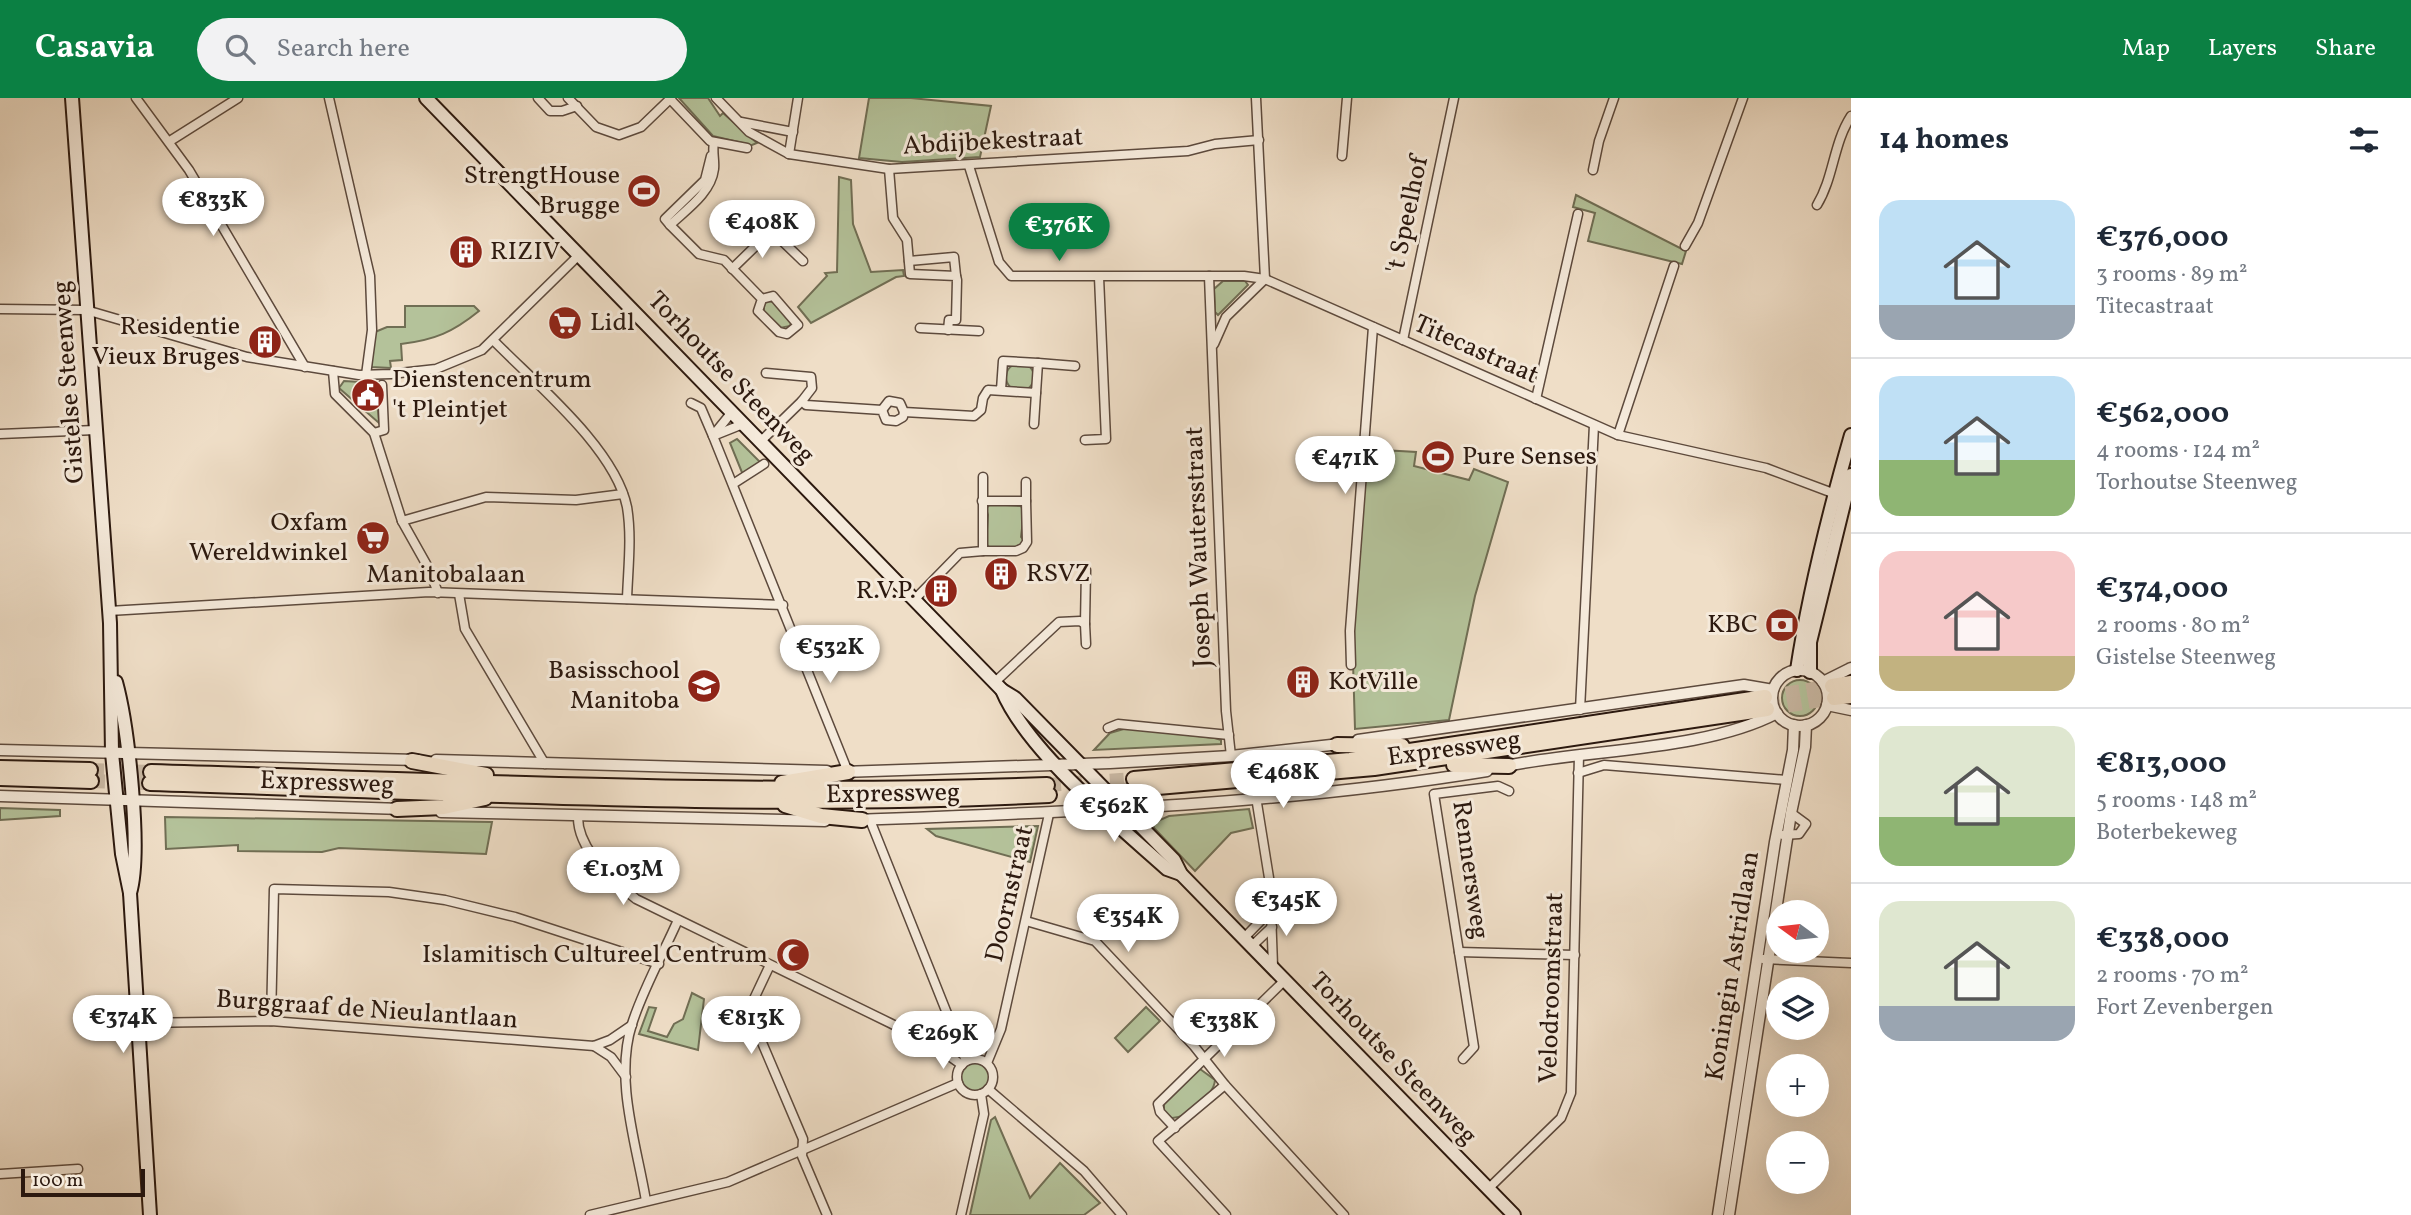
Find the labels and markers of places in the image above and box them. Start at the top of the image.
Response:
place label: StrengtHouse Brugge [464,158,620,224]
sports icon: StrengtHouse Brugge [625,172,663,210]
pin: €833K [164,178,262,238]
pin: €408K [713,200,811,260]
pin: €376K [1010,204,1108,263]
building icon: RIZIV [447,233,485,271]
place label: RIZIV [490,234,561,270]
supermarket icon: Lidl [546,304,584,342]
place label: Lidl [590,305,635,341]
place label: Residentie Vieux Bruges [91,309,240,375]
building icon: Residentie Vieux Bruges [246,323,284,361]
place label: Dienstencentrum 't Pleintjet [392,362,592,428]
public building icon: Dienstencentrum 't Pleintjet [349,376,387,414]
pin: €471K [1296,436,1394,496]
sports icon: Pure Senses [1419,438,1457,476]
place label: Pure Senses [1462,439,1597,475]
place label: Oxfam Wereldwinkel [189,505,348,571]
supermarket icon: Oxfam Wereldwinkel [354,519,392,557]
building icon: RSVZ [982,555,1020,593]
place label: RSVZ [1026,556,1091,592]
building icon: R.V.P. [922,572,960,610]
place label: R.V.P. [856,573,916,609]
bank icon: KBC [1763,606,1801,644]
place label: KBC [1707,607,1758,643]
pin: €532K [781,626,879,685]
place label: Basisschool Manitoba [548,653,680,719]
building icon: KotVille [1284,663,1322,701]
place label: KotVille [1328,664,1418,700]
school or university icon: Basisschool Manitoba [685,667,723,705]
pin: €468K [1234,750,1332,810]
pin: €562K [1065,784,1163,844]
pin: €1.03M [566,848,680,907]
pin: €345K [1237,878,1335,938]
pin: €354K [1079,894,1177,954]
mosque icon: Islamitisch Cultureel Centrum [774,936,812,974]
place label: Islamitisch Cultureel Centrum [422,937,768,973]
pin: €374K [74,996,172,1055]
pin: €813K [702,996,800,1056]
pin: €338K [1175,1000,1273,1059]
pin: €269K [894,1012,992,1071]

